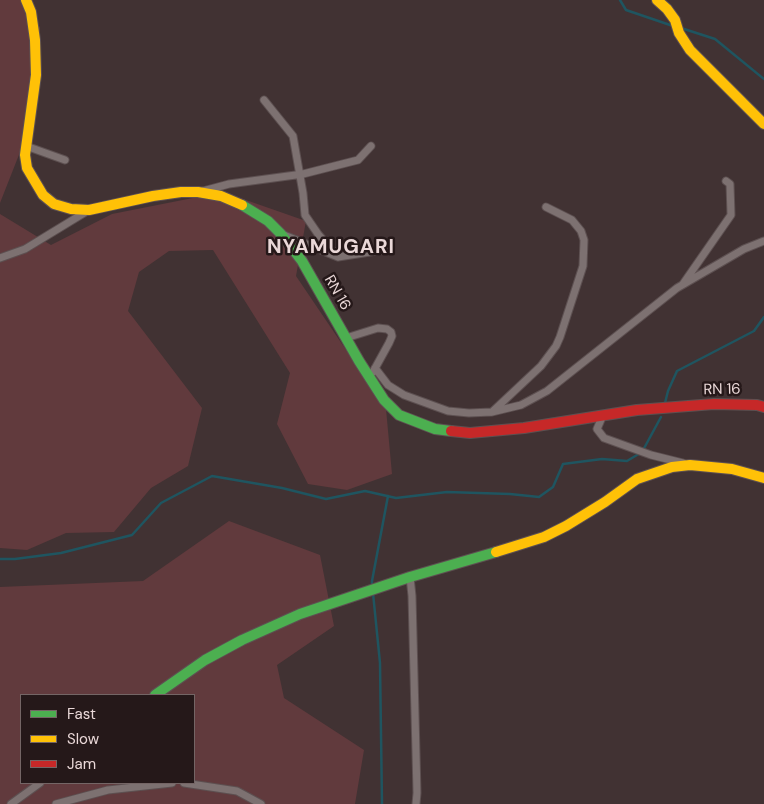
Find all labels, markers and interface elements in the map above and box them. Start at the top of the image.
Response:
district label: NYAMUGARI [266,236,396,260]
street label: RN 16 [320,272,354,314]
street label: RN 16 [703,381,741,399]
legend [20,694,195,784]
text: Fast [67,704,96,724]
text: Slow [67,729,99,749]
text: Jam [67,754,96,774]

